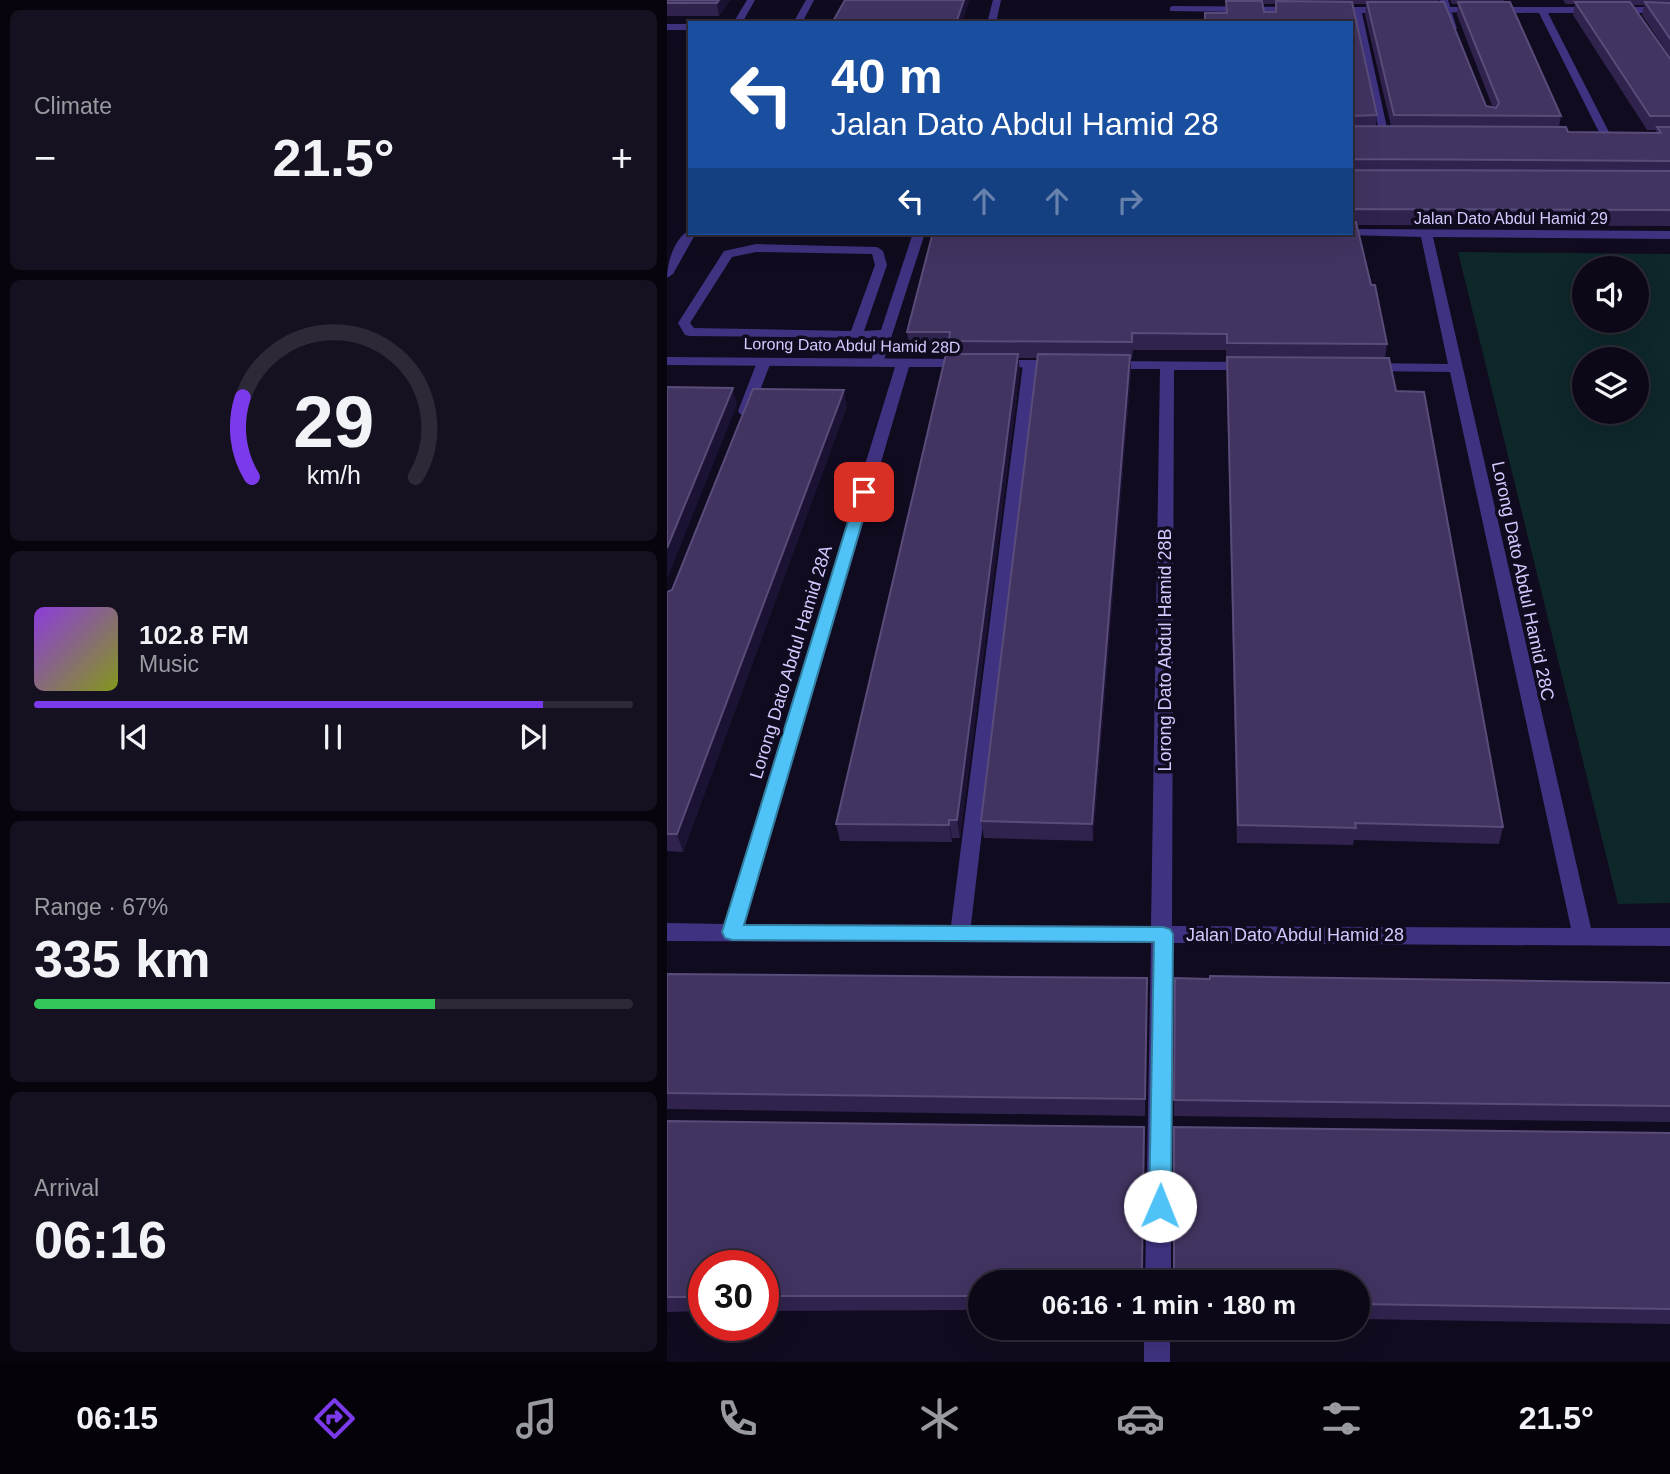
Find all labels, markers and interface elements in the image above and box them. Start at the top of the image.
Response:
icon: left [716,49,807,140]
text: 40 m [831,49,943,103]
text: Climate [34,93,112,119]
text: Jalan Dato Abdul Hamid 28 [831,106,1219,142]
text: 21.5° [272,129,395,187]
text: − [34,137,56,179]
text: + [611,137,633,179]
icon: left [892,182,930,220]
icon: ahead [965,182,1003,220]
icon: ahead [1038,182,1076,220]
icon: right [1111,182,1149,220]
street label: Jalan Dato Abdul Hamid 29 [1414,210,1608,227]
map controls [1572,256,1649,424]
button: sound [1572,256,1649,333]
street label: Lorong Dato Abdul Hamid 28D [743,335,961,356]
button: layers [1572,347,1649,424]
text: 29 [293,381,374,462]
text: km/h [306,460,361,488]
street label: Lorong Dato Abdul Hamid 28C [1488,460,1558,702]
pin [834,462,894,522]
icon: arrive [845,473,883,511]
street label: Lorong Dato Abdul Hamid 28B [1155,528,1175,772]
street label: Lorong Dato Abdul Hamid 28A [746,543,836,781]
text: 102.8 FM [139,620,249,650]
text: Music [139,651,199,677]
icon: previous [115,718,153,756]
icon: pause [314,718,352,756]
icon: next [514,718,552,756]
text: Range · 67% [34,894,168,920]
street label: Jalan Dato Abdul Hamid 28 [1186,925,1404,945]
text: 335 km [34,930,210,988]
position arrow [1123,1169,1197,1243]
text: Arrival [34,1175,99,1201]
text: 06:16 [34,1211,167,1269]
speed limit sign: 30 [688,1250,779,1341]
text: 06:16 · 1 min · 180 m [1042,1290,1296,1320]
icon: directions [310,1394,359,1443]
icon: music [512,1394,561,1443]
icon: phone [713,1394,762,1443]
icon: climate [915,1394,964,1443]
icon: car [1116,1394,1165,1443]
icon: filters [1317,1394,1366,1443]
text: 06:15 [76,1400,158,1436]
text: 21.5° [1519,1400,1594,1436]

